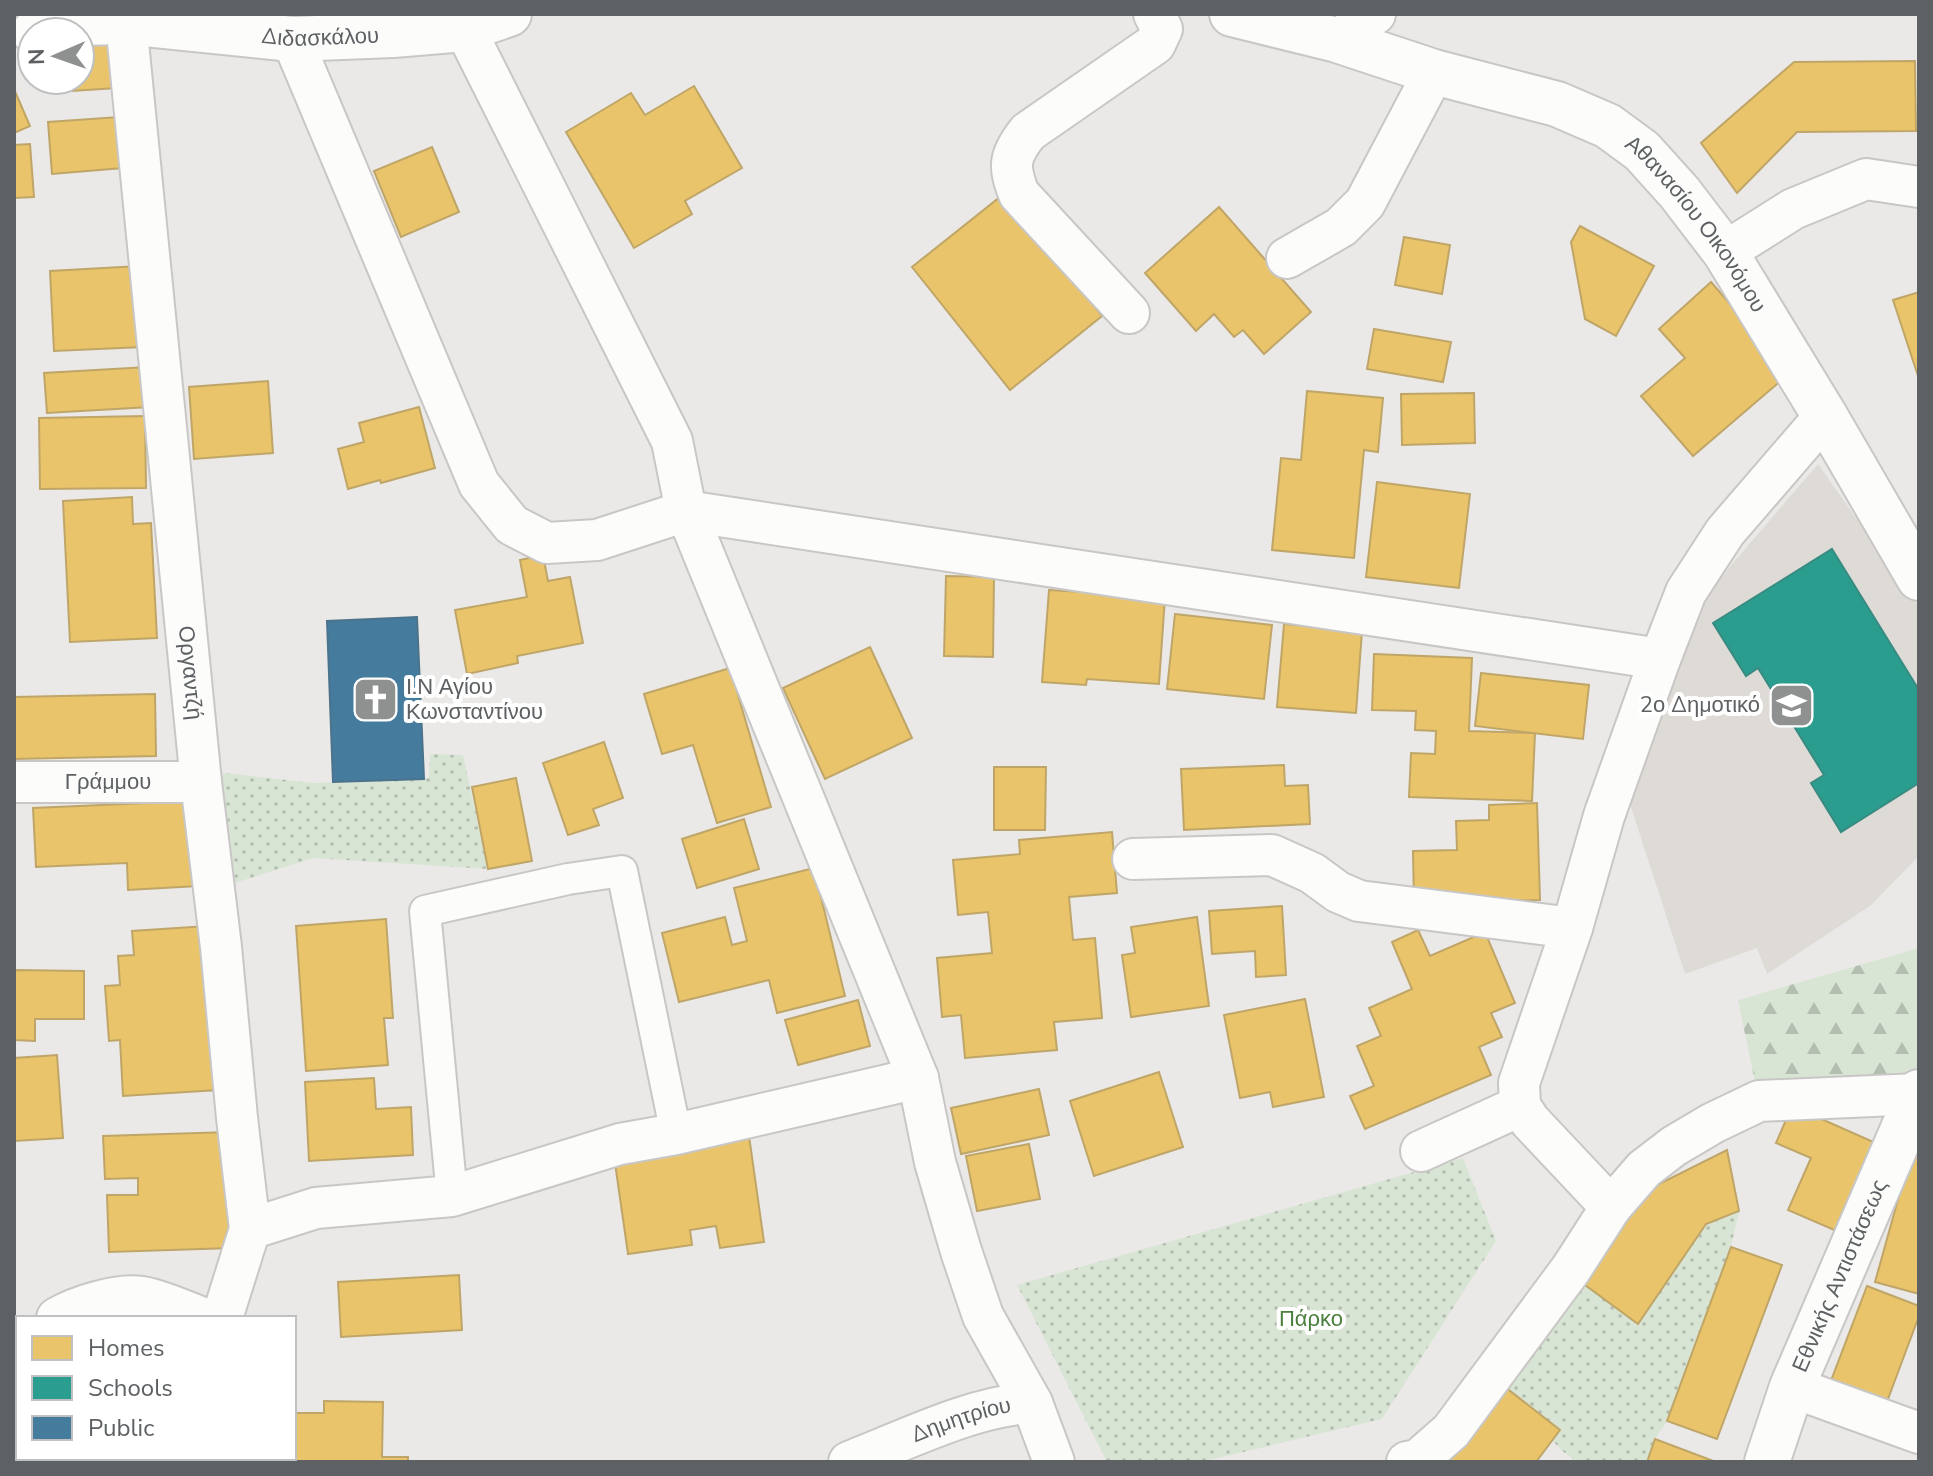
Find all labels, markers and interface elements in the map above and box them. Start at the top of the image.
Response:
north arrow [16,16,96,96]
street label: Διδασκάλου [260,21,380,54]
text: N [22,48,52,65]
street label: Αθανασίου Οικονόμου [1619,129,1773,318]
street label: Οργαντζή [171,624,210,721]
place label: Ι.Ν Αγίου Κωνσταντίνου [406,672,543,727]
church icon: Ι.Ν Αγίου Κωνσταντίνου [351,676,399,724]
school or university icon: 2ο Δημοτικό [1767,681,1815,729]
place label: 2ο Δημοτικό [1640,690,1760,720]
street label: Γράμμου [65,767,151,797]
street label: Εθνικής Αντιστάσεως [1785,1175,1895,1377]
park label: Πάρκο [1279,1304,1343,1334]
legend [16,1316,296,1460]
text: Homes [88,1332,164,1364]
text: Schools [88,1372,173,1404]
street label: Δημητρίου [906,1390,1013,1450]
text: Public [88,1412,154,1444]

